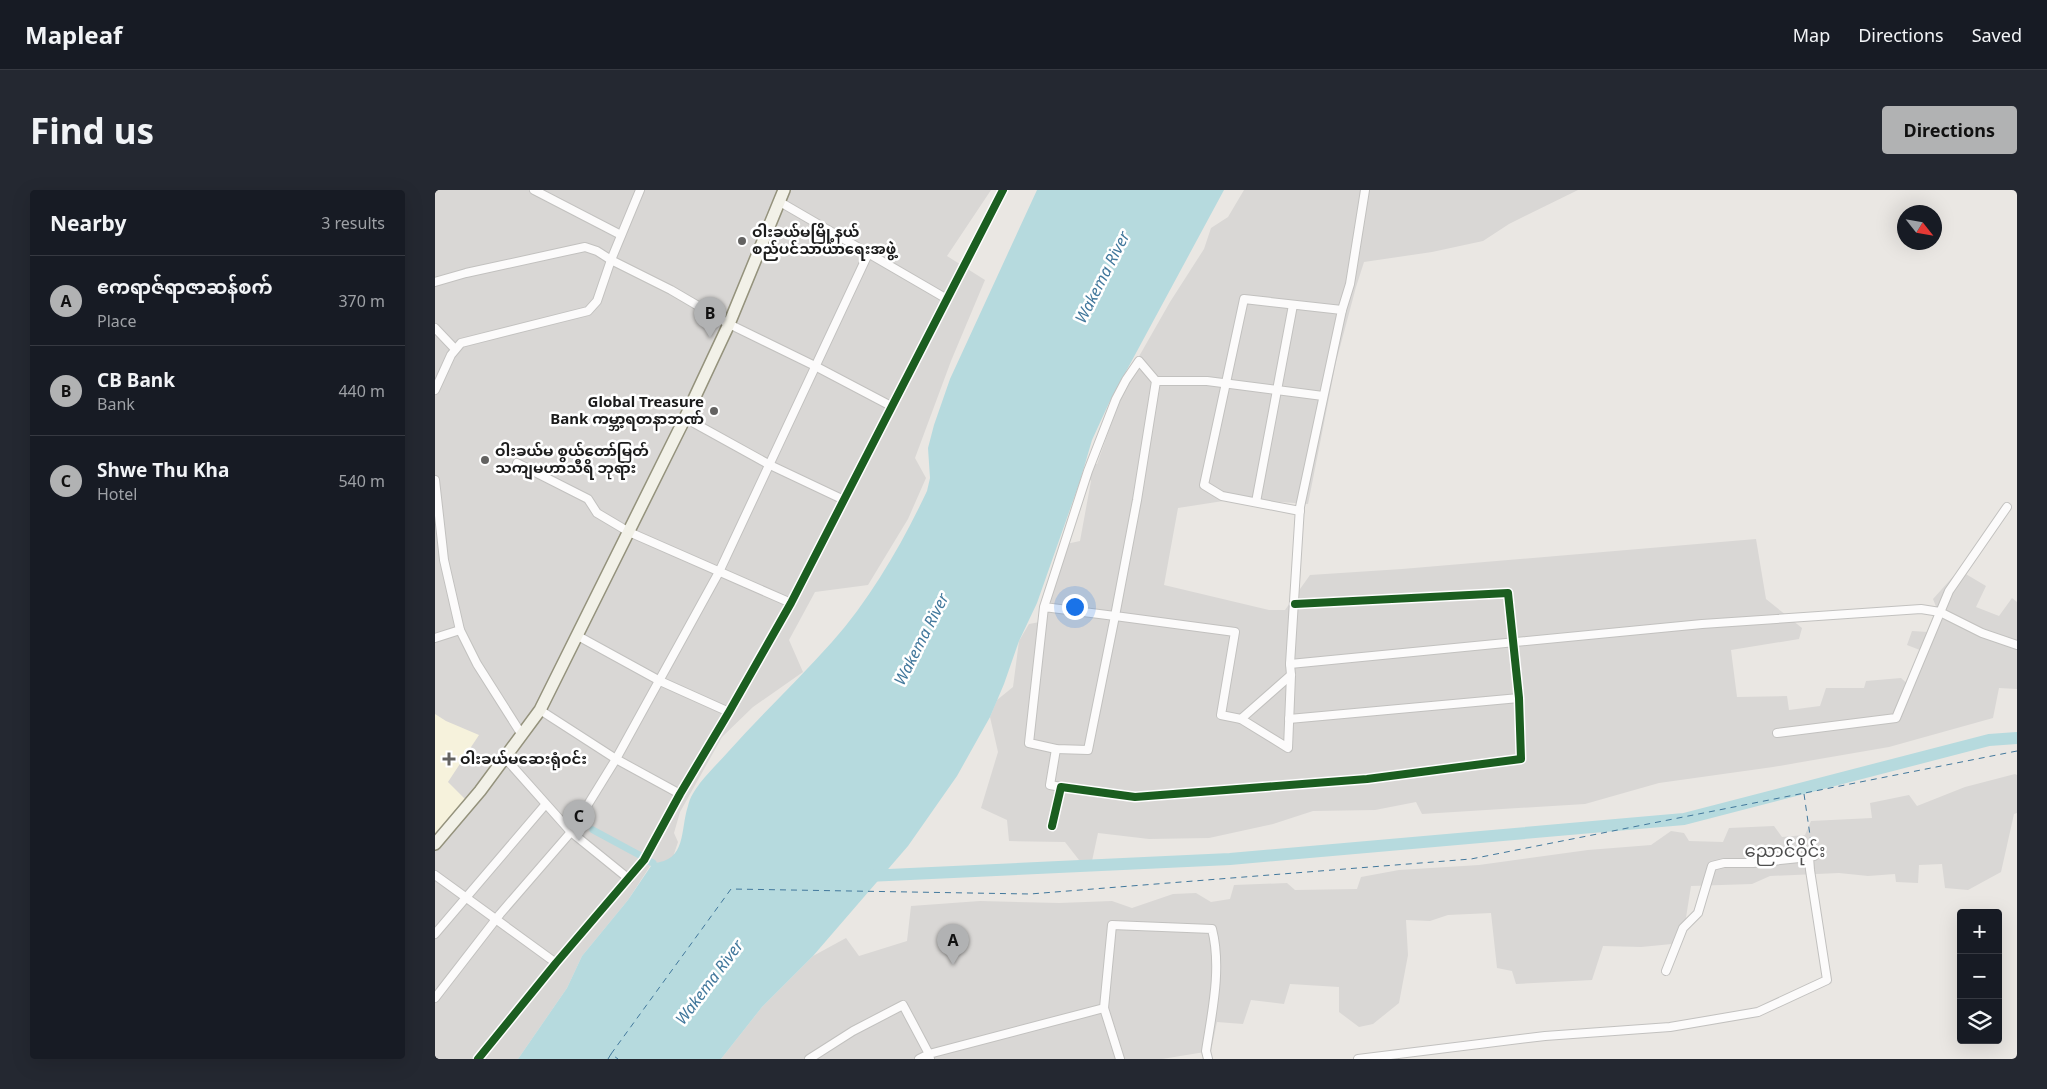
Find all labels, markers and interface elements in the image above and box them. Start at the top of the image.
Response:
text: Mapleaf [25,18,122,51]
text: Map [1793,23,1830,47]
text: Directions [1858,23,1944,47]
text: Saved [1972,23,2022,47]
button: Directions [1882,106,2017,154]
text: Find us [30,107,154,154]
north arrow [1897,205,1942,250]
text: Nearby [50,209,126,237]
text: 3 results [321,212,385,234]
place label: ဝါးခယ်မမြို့နယ် စည်ပင်သာယာရေးအဖွဲ့ [752,221,898,261]
water label: Wakema River [1069,227,1135,327]
marker: ဝါးခယ်မမြို့နယ် စည်ပင်သာယာရေးအဖွဲ့ [736,235,748,247]
text: ဧကရာဇ်ရာဇာဆန်စက် [97,274,273,300]
text: A [60,290,72,312]
text: 370 m [338,290,385,312]
pin: B [694,297,726,338]
text: Place [97,310,137,332]
text: CB Bank [97,367,175,393]
text: B [61,380,71,402]
text: 440 m [338,380,385,402]
place label: Global Treasure Bank ကမ္ဘာ့ရတနာဘဏ် [550,391,704,431]
text: Bank [97,393,135,415]
marker: Global Treasure Bank ကမ္ဘာ့ရတနာဘဏ် [708,405,720,417]
place label: ဝါးခယ်မ စွယ်တော်မြတ် သကျမဟာသီရိ ဘုရား [495,440,649,480]
marker: ဝါးခယ်မ စွယ်တော်မြတ် သကျမဟာသီရိ ဘုရား [479,454,491,466]
text: Shwe Thu Kha [97,457,229,483]
text: C [61,470,71,492]
text: 540 m [338,470,385,492]
text: Hotel [97,483,137,505]
water label: Wakema River [888,589,954,689]
your location [1062,594,1088,620]
place label: ဝါးခယ်မဆေးရုံဝင်း [460,748,587,771]
marker: ဝါးခယ်မဆေးရုံဝင်း [442,752,456,766]
pin: C [563,800,595,841]
district label: ညောင်ဝိုင်း [1744,837,1826,866]
map controls [1957,909,2002,1044]
button: + [1957,909,2002,954]
pin: A [937,924,969,965]
water label: Wakema River [670,935,748,1029]
button: − [1957,954,2002,999]
button: layers [1957,999,2002,1044]

